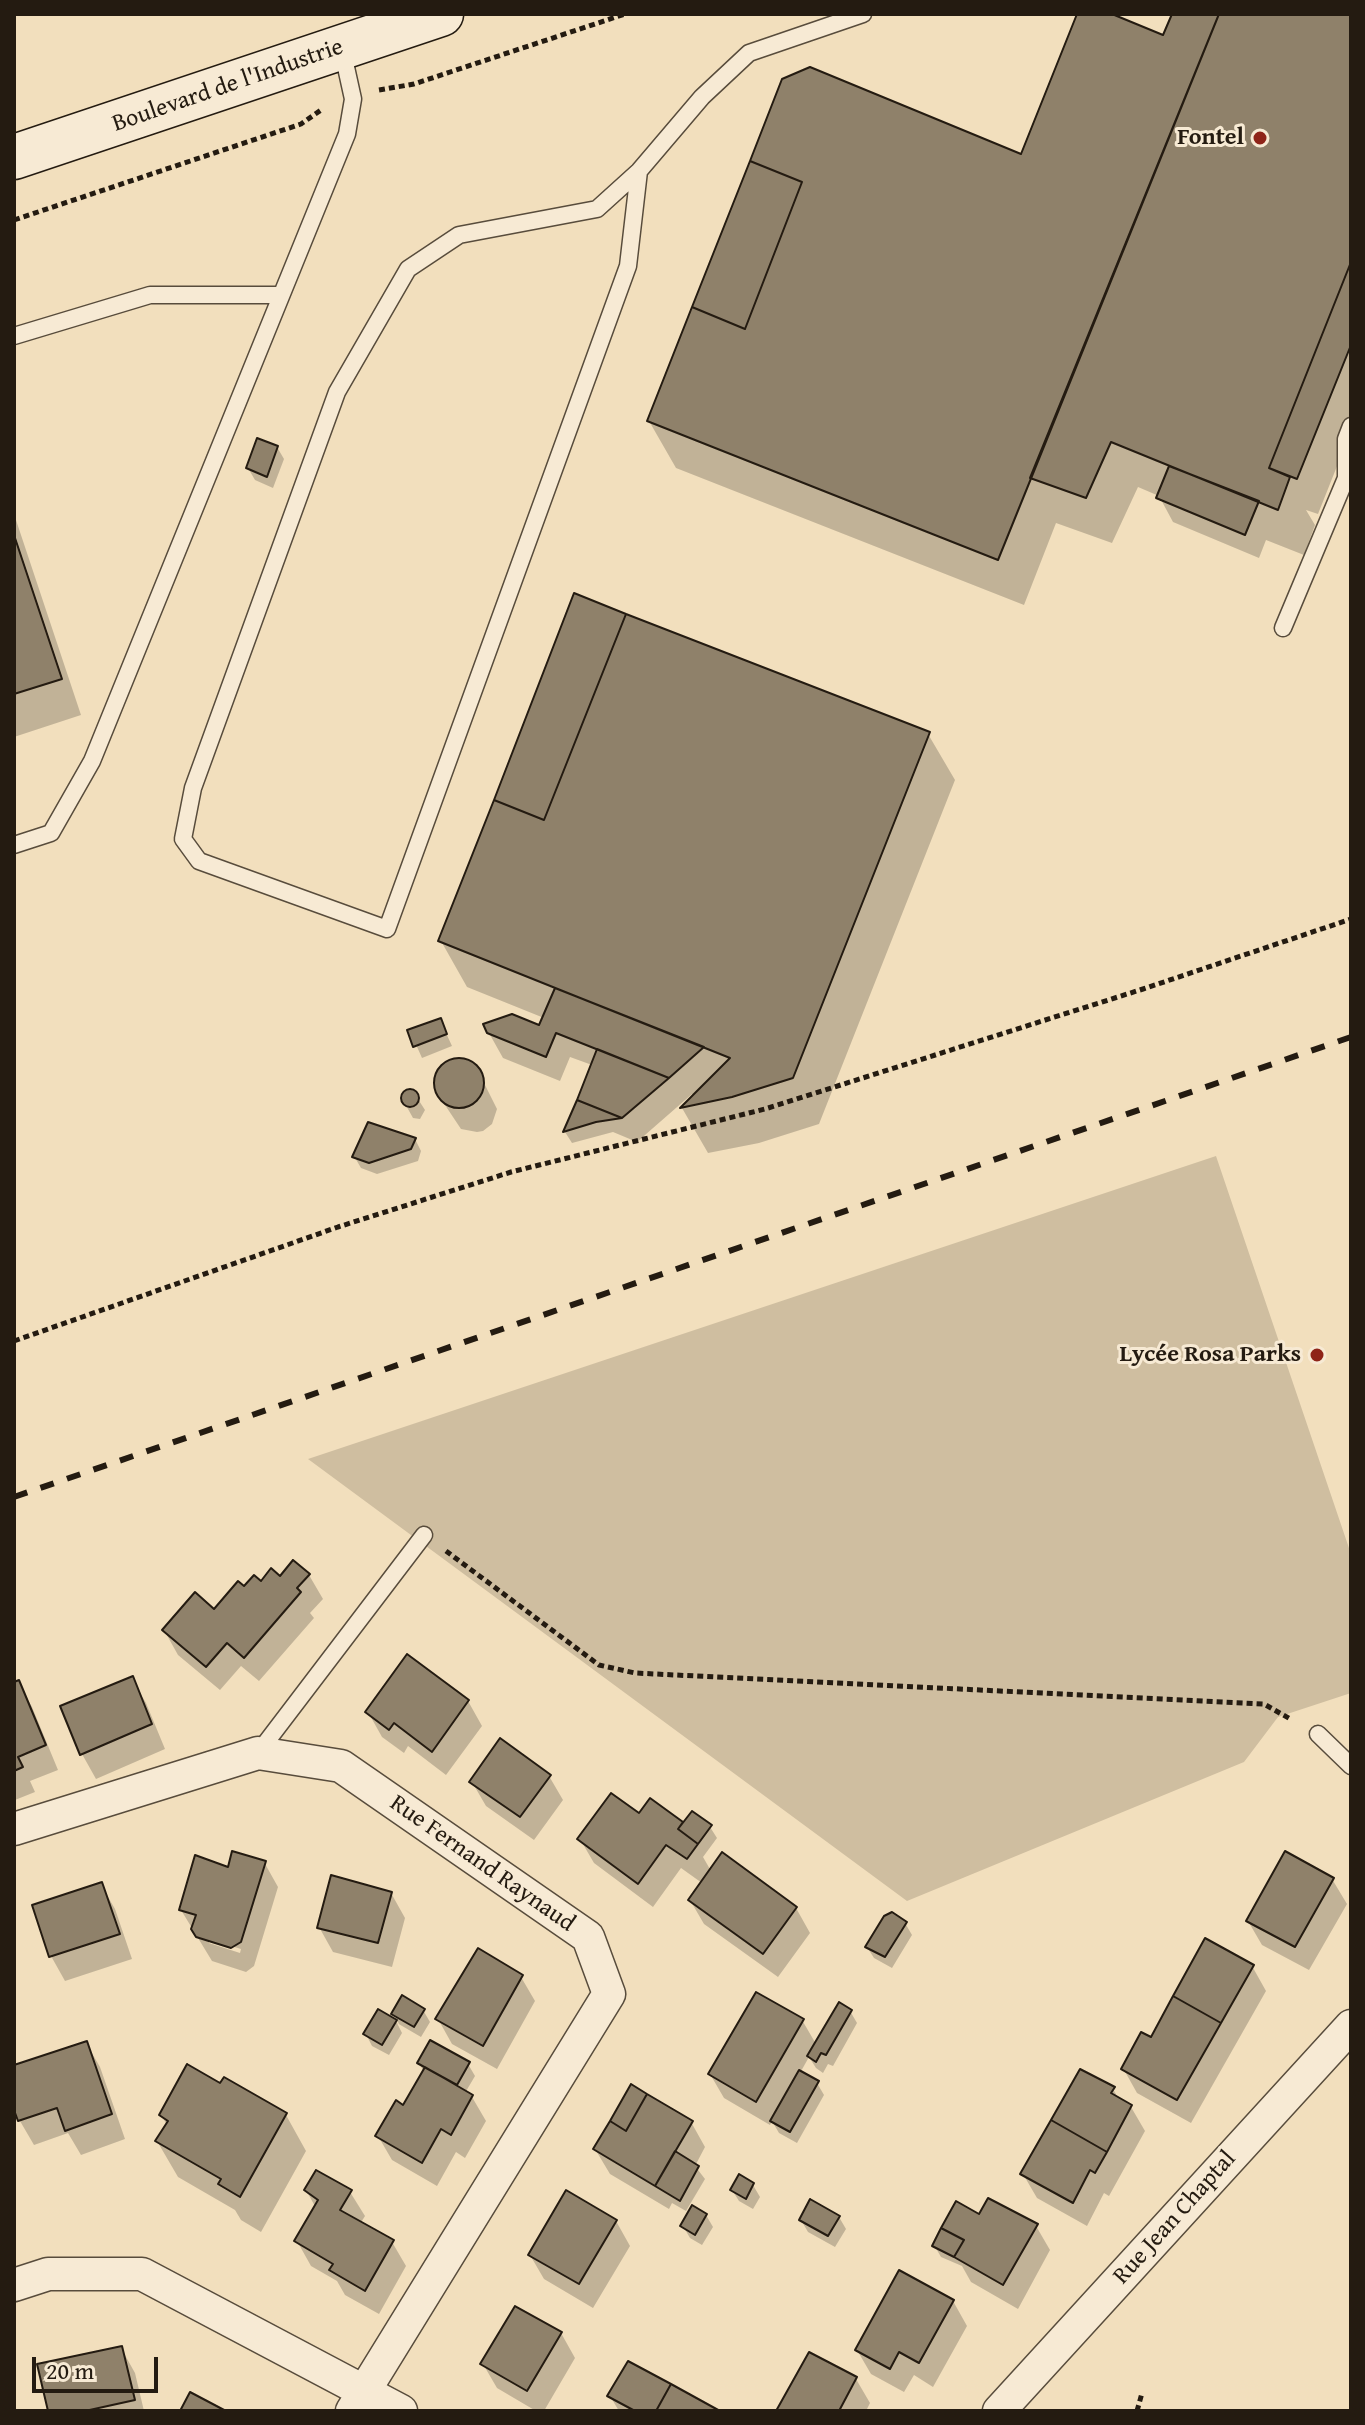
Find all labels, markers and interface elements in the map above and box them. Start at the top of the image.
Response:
street label: Boulevard de l'Industrie [109,33,347,139]
place label: Fontel [1177,124,1244,152]
marker: Fontel [1251,129,1269,147]
place label: Lycée Rosa Parks [1119,1341,1301,1369]
marker: Lycée Rosa Parks [1308,1346,1326,1364]
street label: Rue Fernand Raynaud [384,1789,580,1939]
street label: Rue Jean Chaptal [1108,2145,1242,2291]
scale bar [36,2341,162,2391]
text: 20 m [46,2353,94,2388]

